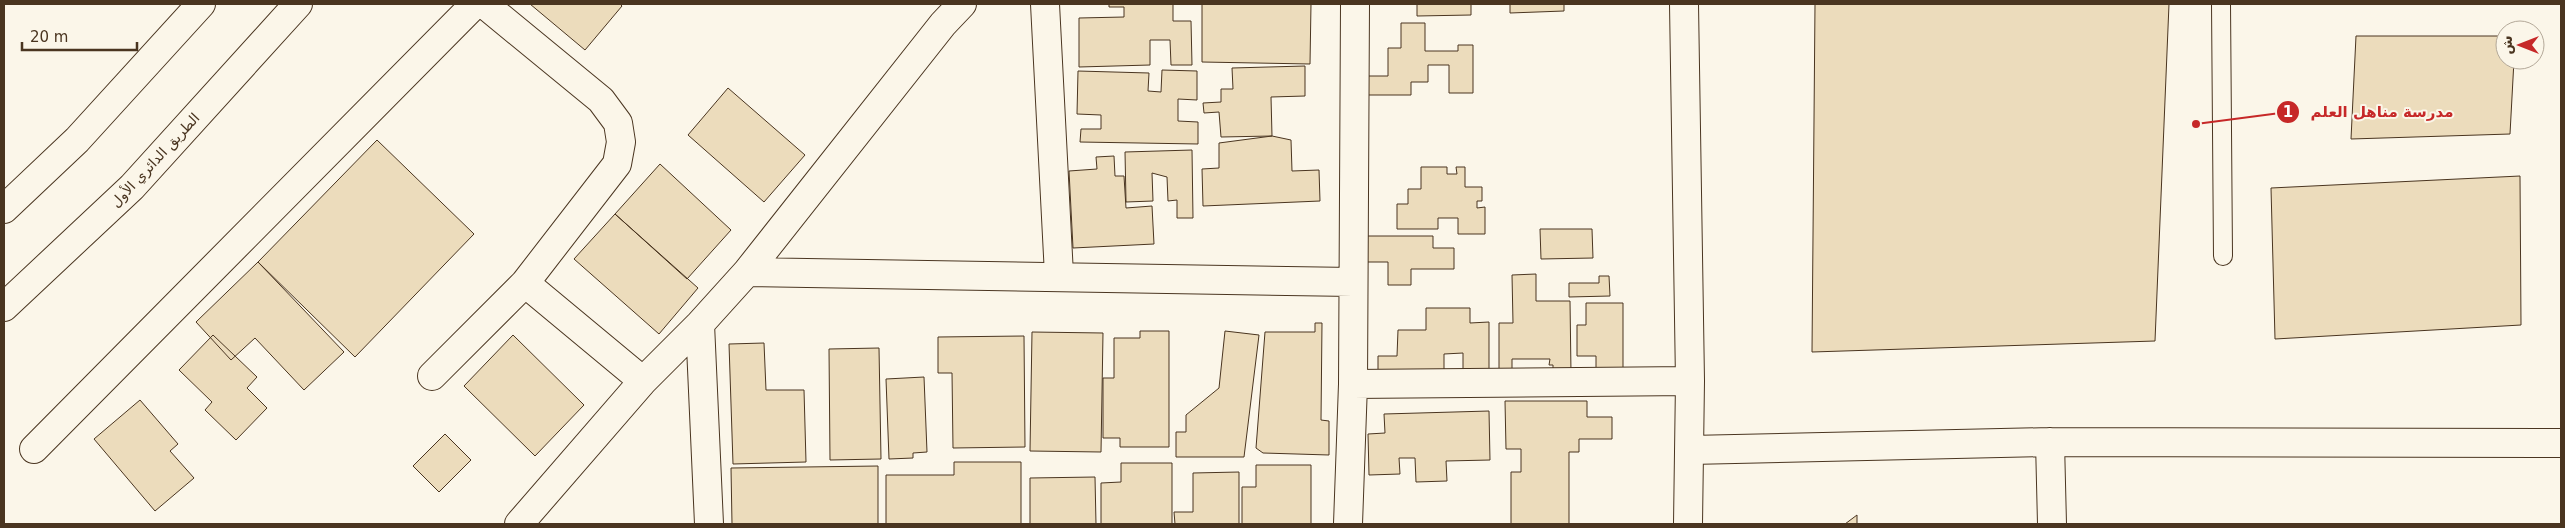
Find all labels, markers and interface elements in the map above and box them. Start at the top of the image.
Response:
scale bar [22,20,138,52]
north arrow [2495,20,2545,70]
text: 20 m [30,28,68,46]
text: ش [2499,35,2515,55]
callout: مدرسة مناهل العلم [2275,97,2463,127]
text: 1 [2283,103,2293,121]
text: مدرسة مناهل العلم [2311,103,2453,121]
street label: الطريق الدائري الأول [107,109,203,211]

